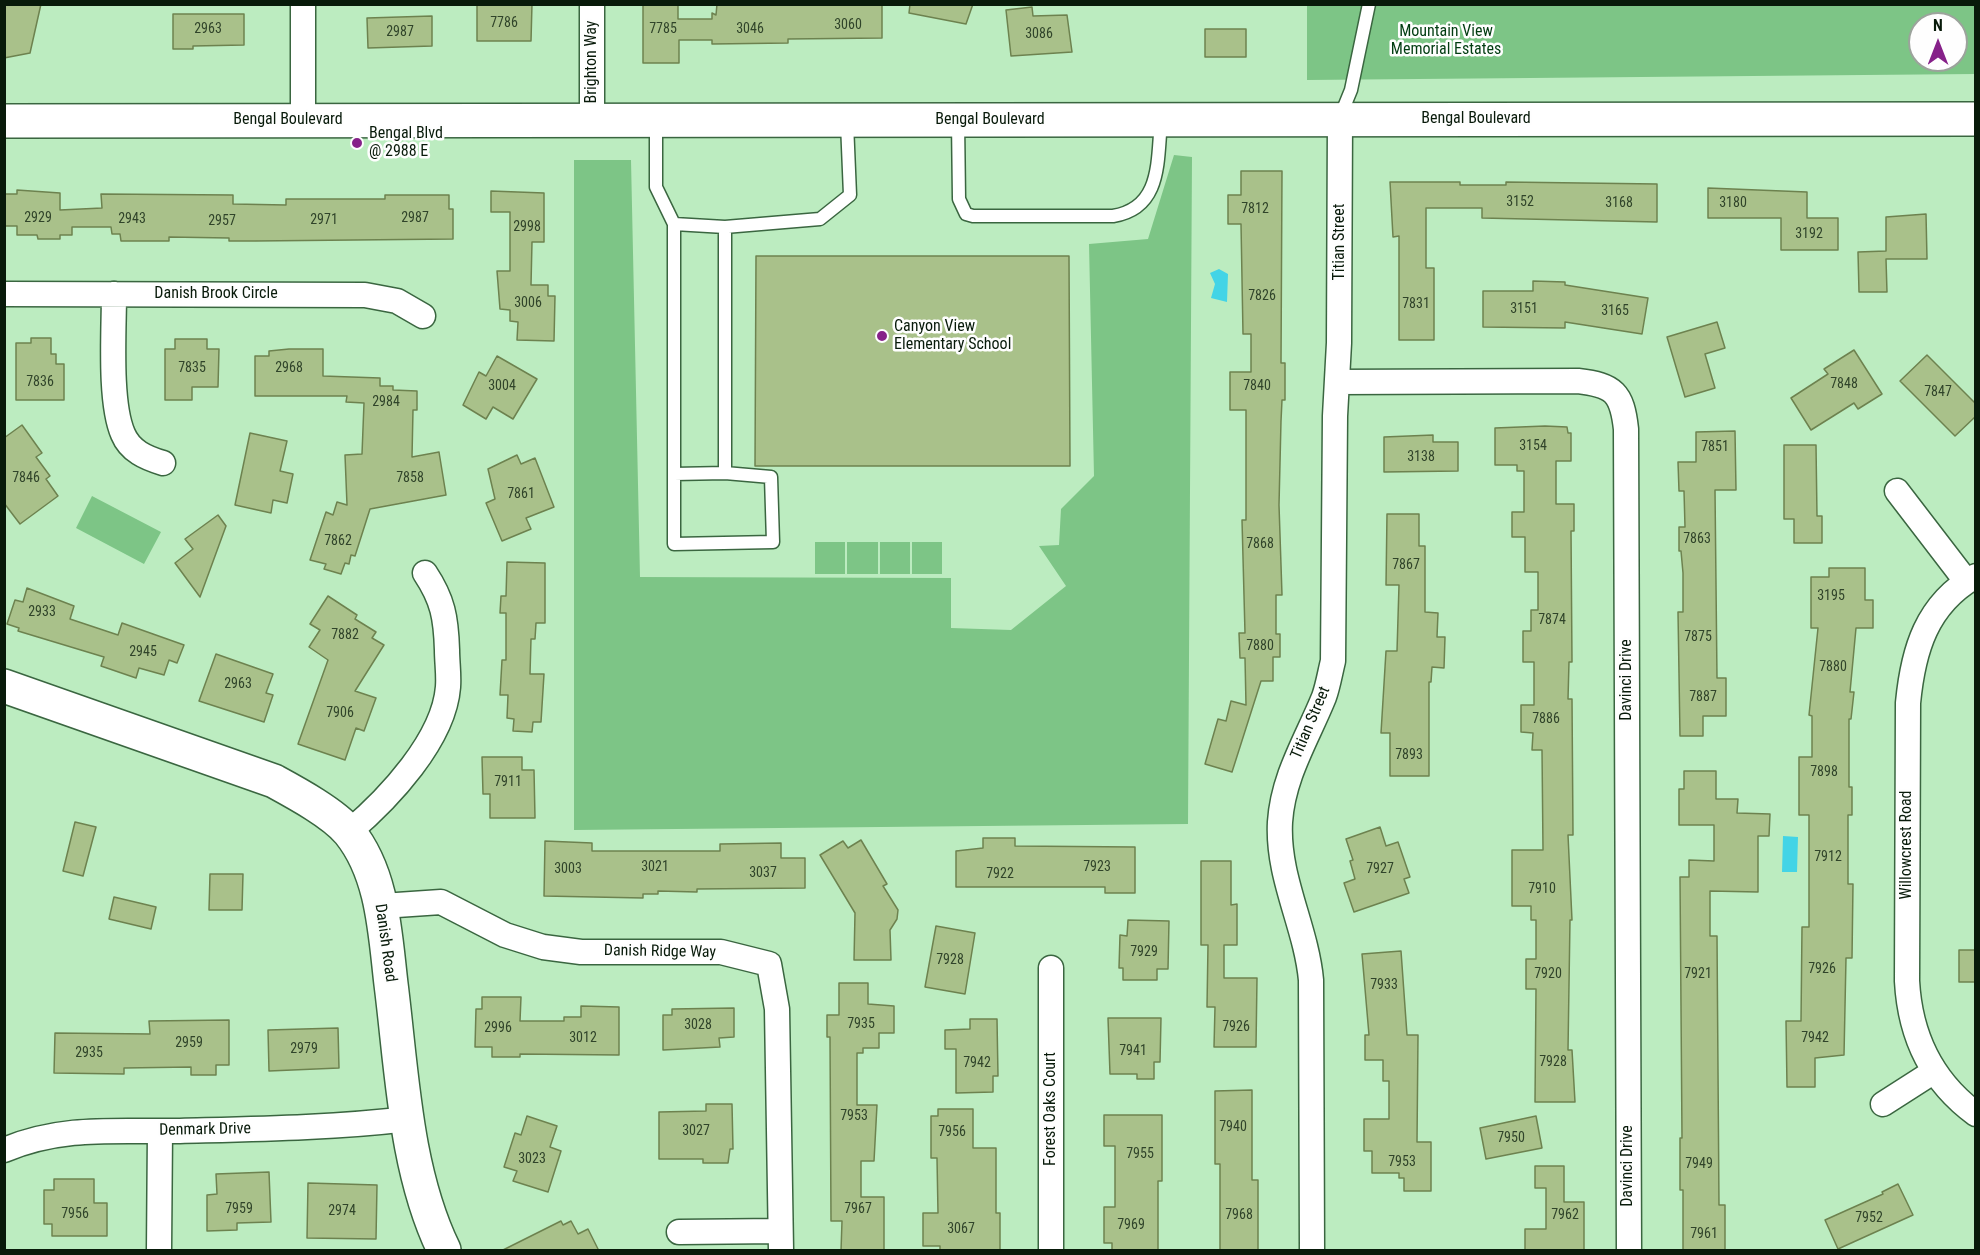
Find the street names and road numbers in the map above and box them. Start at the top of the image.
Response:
street label: Brighton Way [582,20,602,104]
street label: Bengal Boulevard [1421,109,1531,129]
street label: Bengal Boulevard [233,110,343,130]
street label: Bengal Boulevard [935,110,1045,130]
street label: Titian Street [1330,204,1350,280]
street label: Danish Brook Circle [154,284,278,304]
street label: Davinci Drive [1617,639,1637,721]
street label: Titian Street [1287,684,1335,762]
street label: Willowcrest Road [1897,790,1917,900]
street label: Danish Road [370,903,400,983]
street label: Danish Ridge Way [604,941,716,963]
street label: Forest Oaks Court [1041,1052,1061,1166]
street label: Denmark Drive [159,1120,251,1140]
street label: Davinci Drive [1618,1125,1638,1207]

